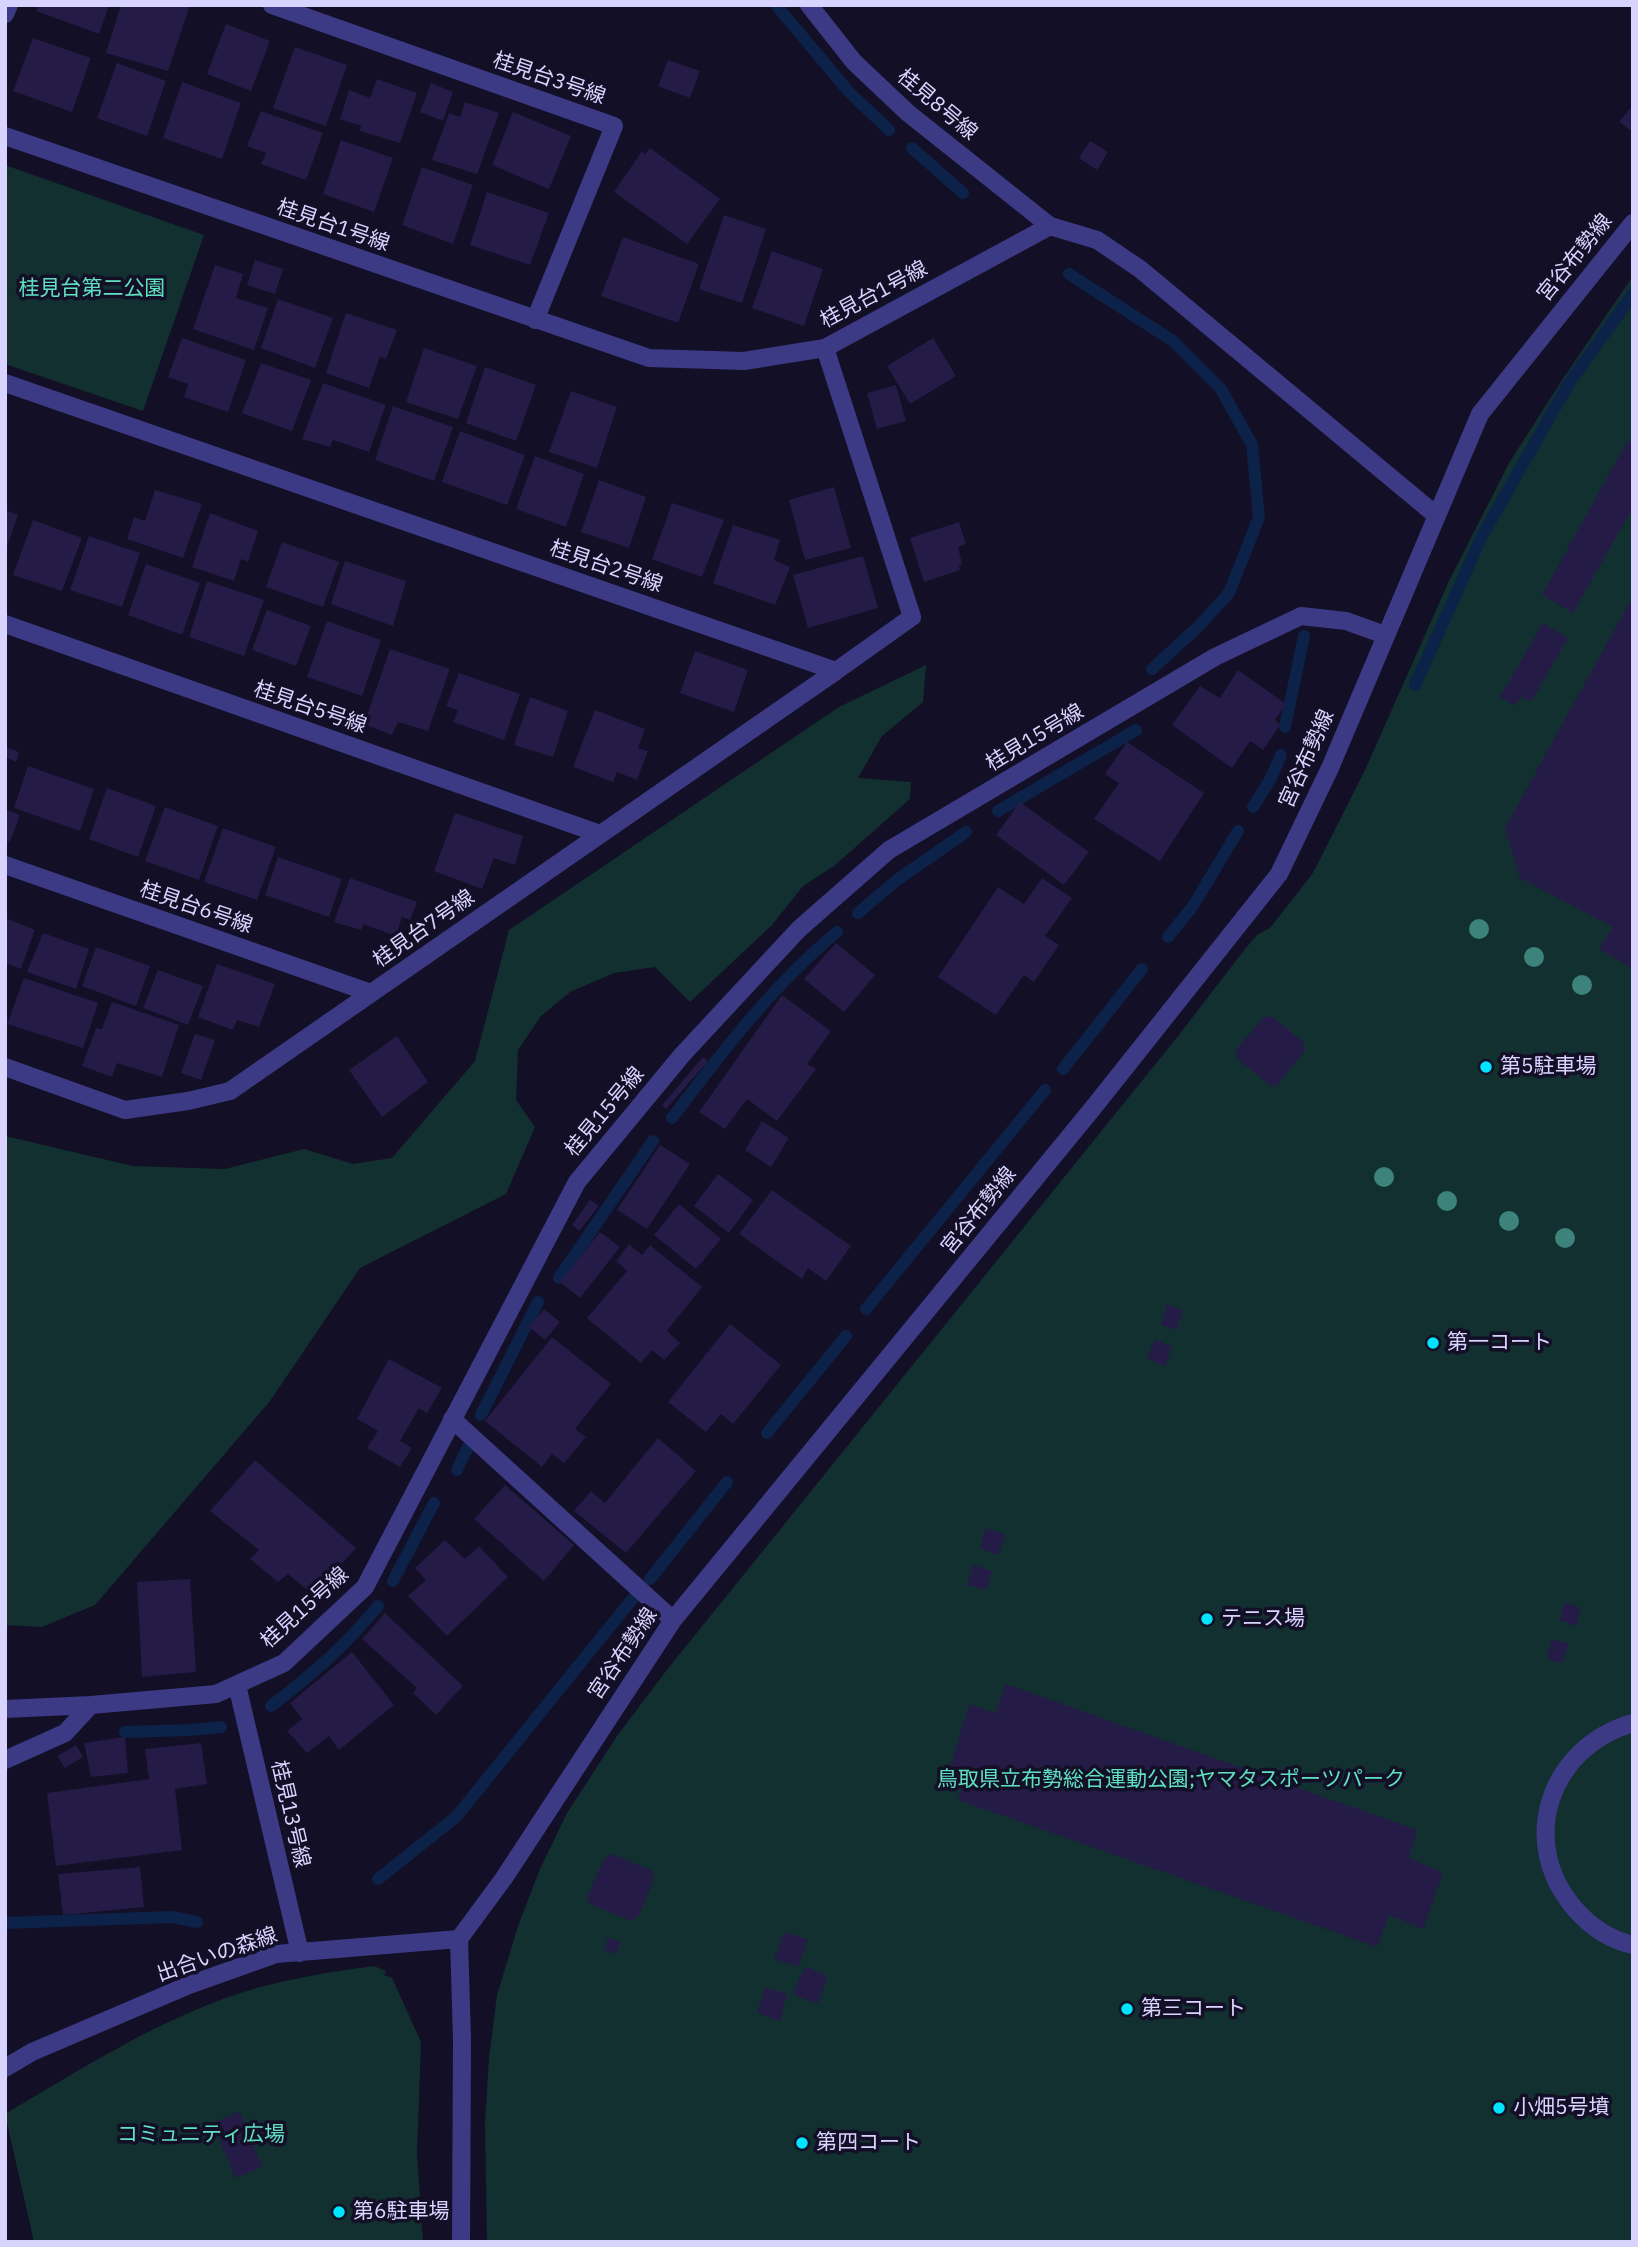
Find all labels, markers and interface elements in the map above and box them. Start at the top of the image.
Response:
street label: 桂見台3号線 [489,48,609,110]
street label: 桂見8号線 [892,64,982,146]
street label: 桂見台1号線 [273,195,393,257]
street label: 宮谷布勢線 [1532,209,1618,307]
street label: 桂見台1号線 [816,256,932,334]
park label: 桂見台第二公園 [19,276,165,302]
street label: 桂見台2号線 [546,536,666,598]
street label: 桂見台5号線 [250,677,370,739]
street label: 桂見15号線 [982,699,1088,777]
street label: 宮谷布勢線 [1274,706,1340,812]
street label: 桂見台6号線 [136,877,256,939]
street label: 桂見台7号線 [369,885,479,973]
place label: 第5駐車場 [1500,1054,1597,1080]
marker: 第5駐車場 [1478,1059,1494,1075]
street label: 桂見15号線 [560,1062,650,1162]
street label: 宮谷布勢線 [936,1162,1022,1260]
place label: 第一コート [1447,1330,1552,1356]
marker: 第一コート [1425,1335,1441,1351]
street label: 桂見15号線 [256,1562,354,1654]
street label: 宮谷布勢線 [583,1603,663,1705]
place label: テニス場 [1221,1606,1305,1632]
marker: テニス場 [1199,1611,1215,1627]
street label: 桂見13号線 [265,1758,315,1870]
park label: 鳥取県立布勢総合運動公園;ヤマタスポーツパーク [937,1767,1405,1793]
street label: 出合いの森線 [153,1923,281,1987]
place label: 第三コート [1141,1996,1246,2022]
marker: 第三コート [1119,2001,1135,2017]
place label: 小畑5号墳 [1513,2095,1610,2121]
marker: 小畑5号墳 [1491,2100,1507,2116]
park label: コミュニティ広場 [117,2122,285,2148]
place label: 第四コート [816,2130,921,2156]
marker: 第四コート [794,2135,810,2151]
place label: 第6駐車場 [353,2199,450,2225]
marker: 第6駐車場 [331,2204,347,2220]

